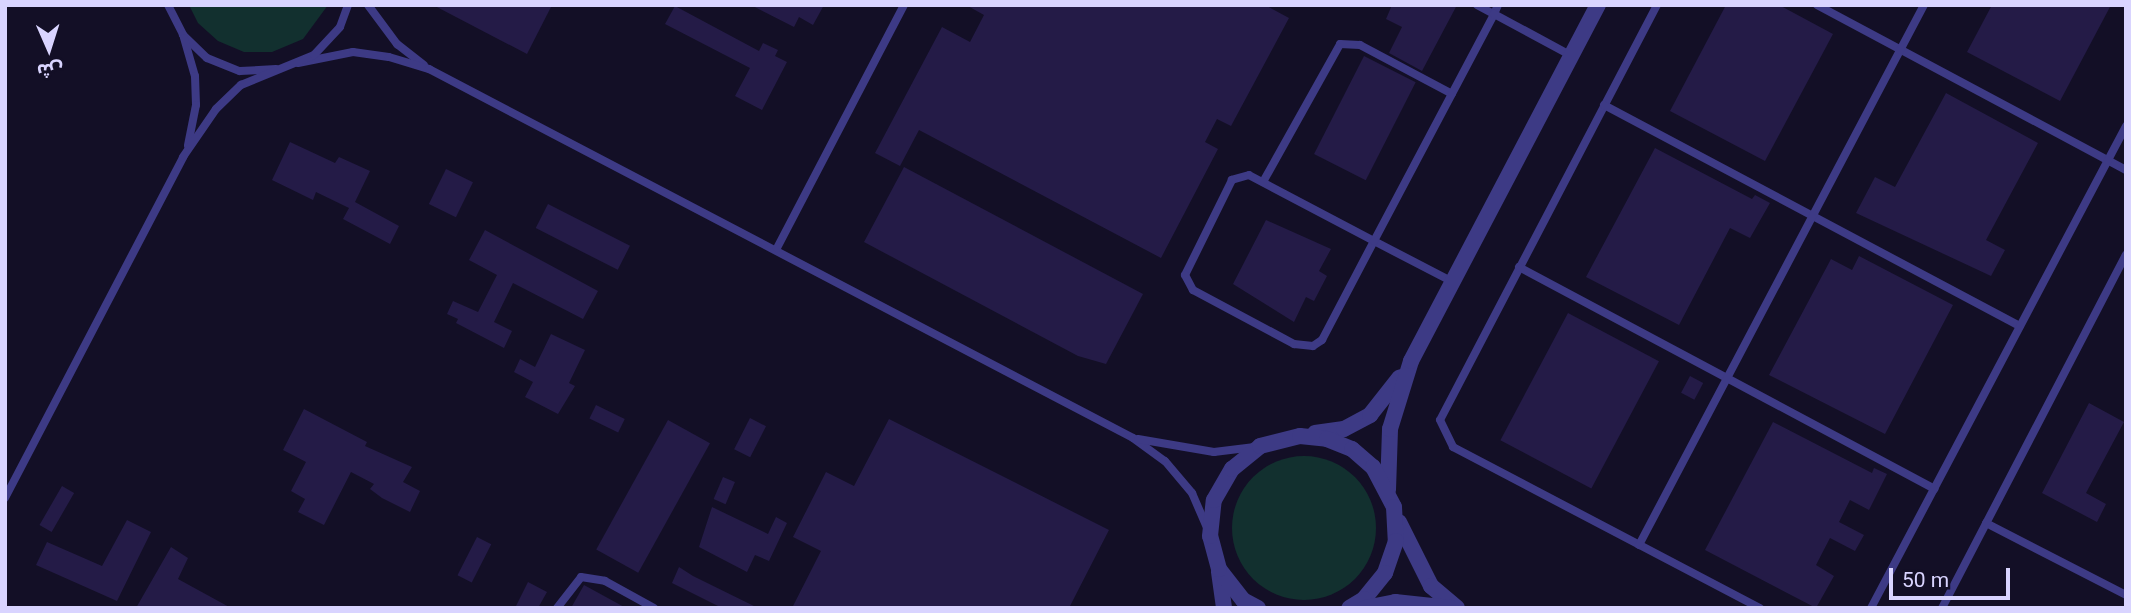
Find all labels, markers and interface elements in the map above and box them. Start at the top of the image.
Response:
north arrow [14,14,84,84]
text: ش [37,58,64,83]
scale bar [1893,554,2014,598]
text: 50 m [1902,568,1949,592]

